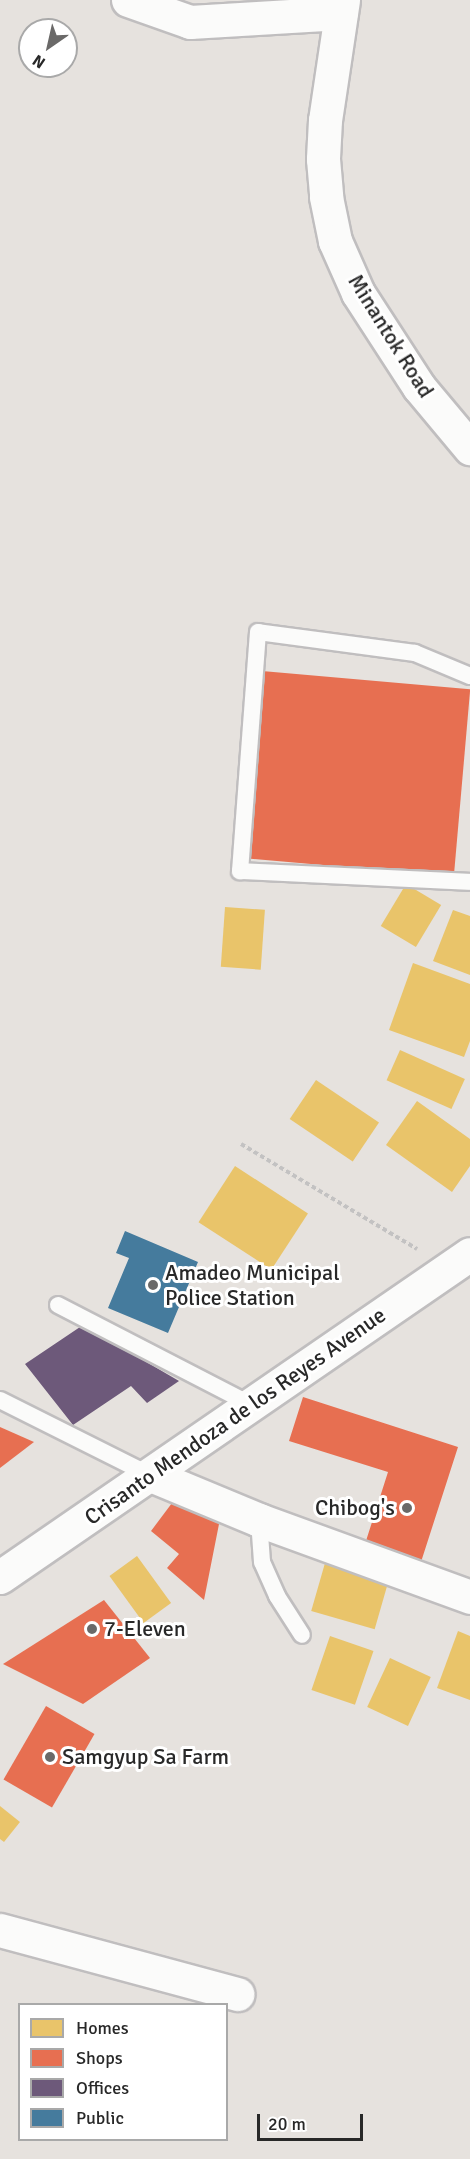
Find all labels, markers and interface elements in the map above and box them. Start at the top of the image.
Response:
north arrow [18,18,78,78]
text: N [29,50,49,73]
street label: Minantok Road [343,269,439,403]
place label: Amadeo Municipal Police Station [165,1259,340,1310]
marker: Amadeo Municipal Police Station [146,1278,160,1292]
street label: Crisanto Mendoza de los Reyes Avenue [79,1302,391,1530]
place label: Chibog's [315,1495,395,1521]
marker: Chibog's [400,1501,414,1515]
place label: 7-Eleven [104,1616,186,1642]
marker: 7-Eleven [85,1622,99,1636]
place label: Samgyup Sa Farm [62,1744,229,1770]
marker: Samgyup Sa Farm [43,1750,57,1764]
legend [18,2003,228,2141]
text: Homes [76,2017,129,2039]
text: Shops [76,2047,123,2069]
text: Offices [76,2077,129,2099]
scale bar [260,2102,366,2140]
text: Public [76,2107,124,2129]
text: 20 m [268,2113,306,2135]

